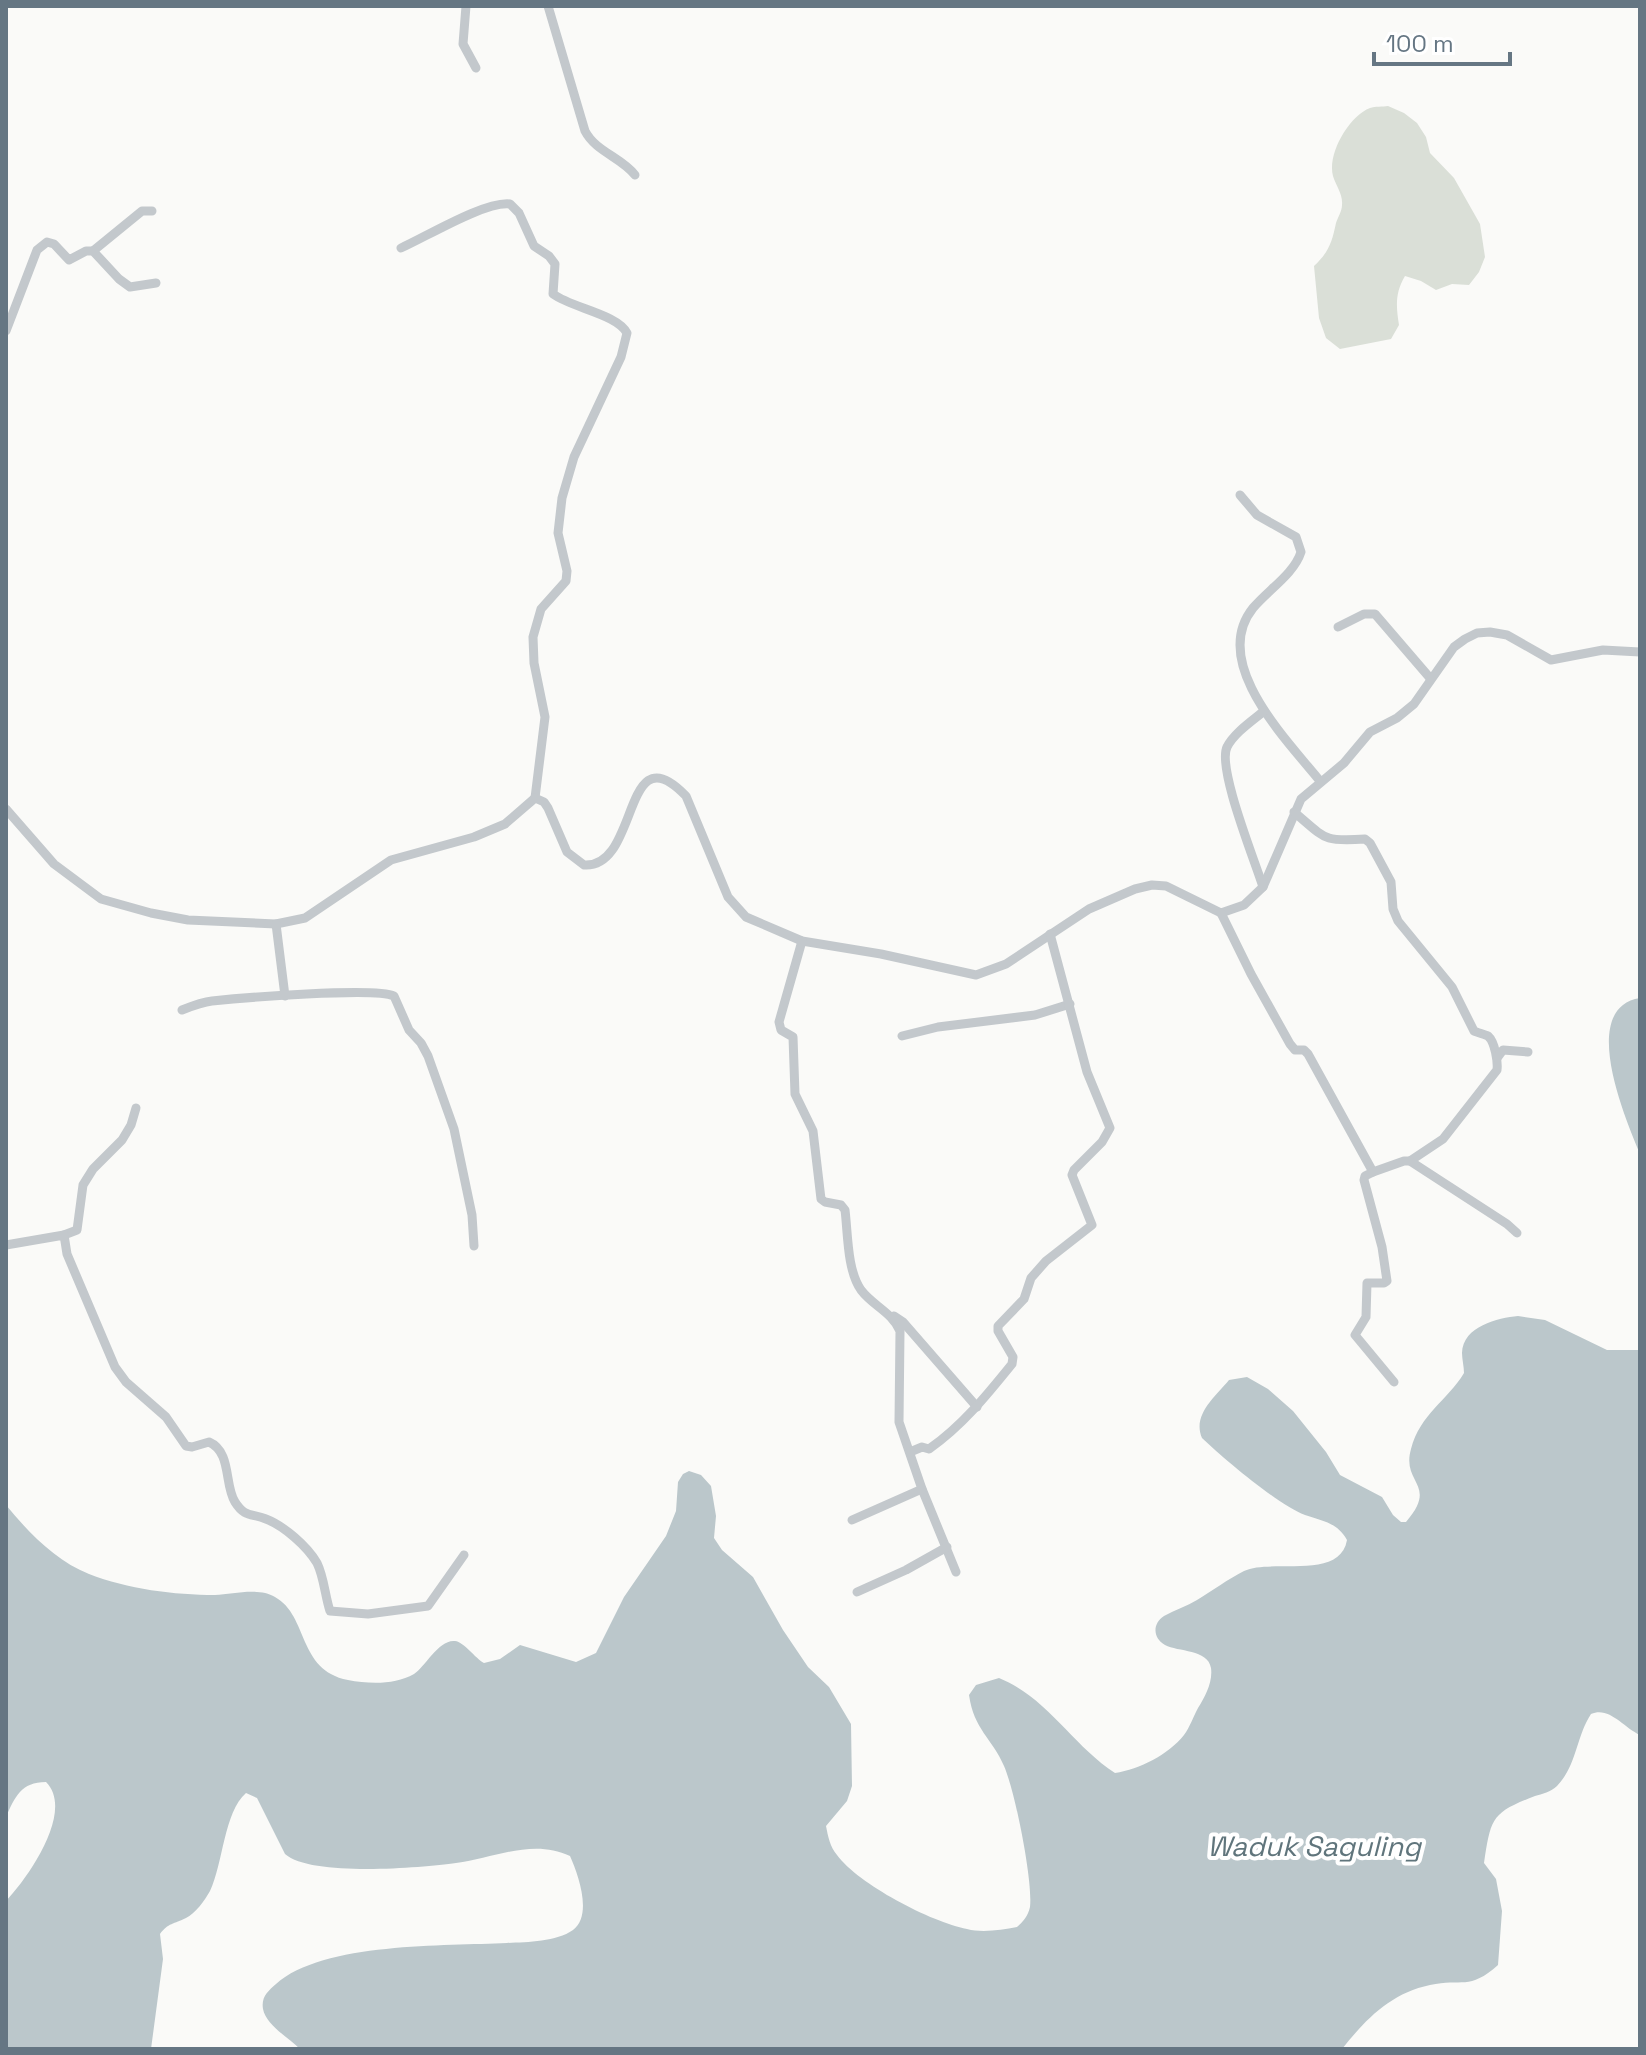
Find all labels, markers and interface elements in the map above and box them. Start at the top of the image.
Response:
scale bar [1374,16,1510,66]
text: 100 m [1386,28,1454,59]
water label: Waduk Saguling [1207,1828,1423,1864]

